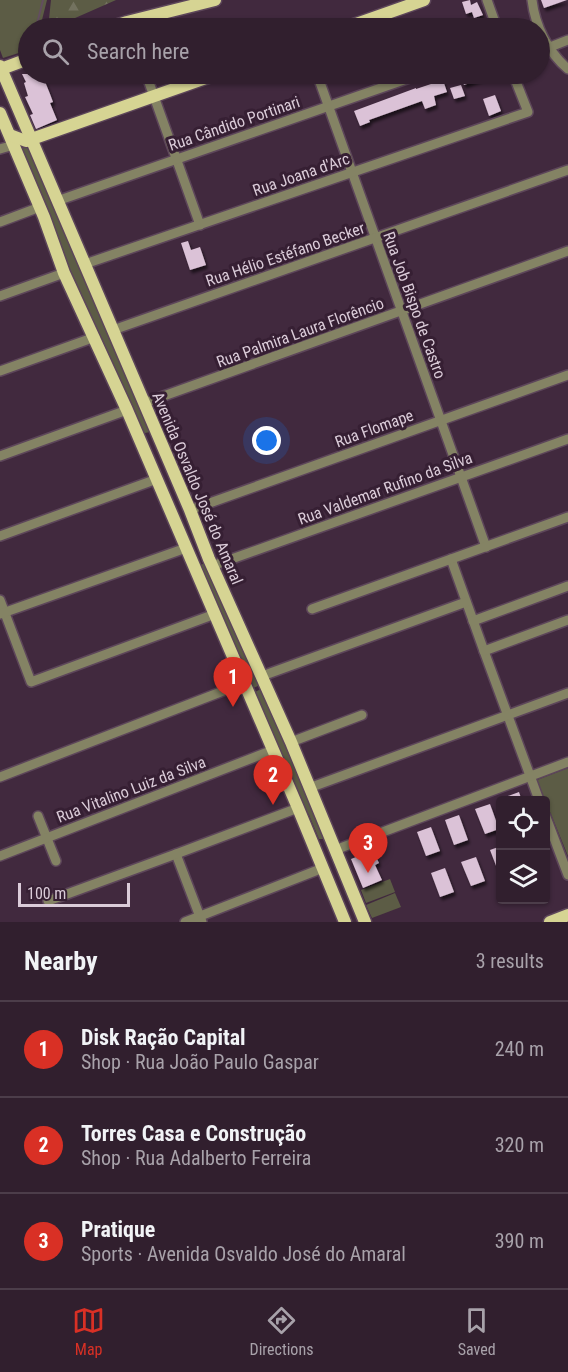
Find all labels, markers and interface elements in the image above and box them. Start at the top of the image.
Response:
search box [18,18,550,84]
icon: search [39,35,72,68]
text: Search here [87,39,189,64]
street label: Rua Cândido Portinari [166,92,302,155]
street label: Rua Joana d'Arc [250,149,352,200]
street label: Rua Hélio Estéfano Becker [203,218,367,291]
street label: Rua Job Bispo de Castro [379,229,450,381]
street label: Rua Palmira Laura Florêncio [214,293,386,372]
street label: Avenida Osvaldo José do Amaral [148,389,247,587]
street label: Rua Flomape [332,406,416,451]
your location [252,426,281,455]
street label: Rua Valdemar Rufino da Silva [295,448,475,529]
pin: 1 [214,658,252,707]
street label: Rua Vitalino Luiz da Silva [54,752,208,827]
pin: 2 [254,756,292,805]
map controls [496,796,550,904]
button: locate [496,796,550,850]
pin: 3 [348,824,388,873]
button: layers [496,850,550,904]
scale bar [18,880,130,908]
text: 100 m [27,884,66,903]
text: Nearby [24,946,98,976]
text: 3 results [476,949,544,973]
text: Disk Ração Capital [81,1025,246,1050]
text: 1 [38,1037,49,1061]
text: 240 m [495,1037,544,1061]
text: Shop · Rua João Paulo Gaspar [81,1050,319,1074]
text: Torres Casa e Construção [81,1121,306,1146]
text: 2 [38,1133,49,1157]
text: 320 m [495,1133,544,1157]
text: Shop · Rua Adalberto Ferreira [81,1146,311,1170]
text: Pratique [81,1217,155,1242]
text: 3 [38,1229,49,1253]
text: 390 m [495,1229,544,1253]
text: Sports · Avenida Osvaldo José do Amaral [81,1242,406,1266]
tab: Map [72,1304,105,1359]
tab: Directions [250,1304,313,1359]
tab: Saved [458,1304,496,1359]

